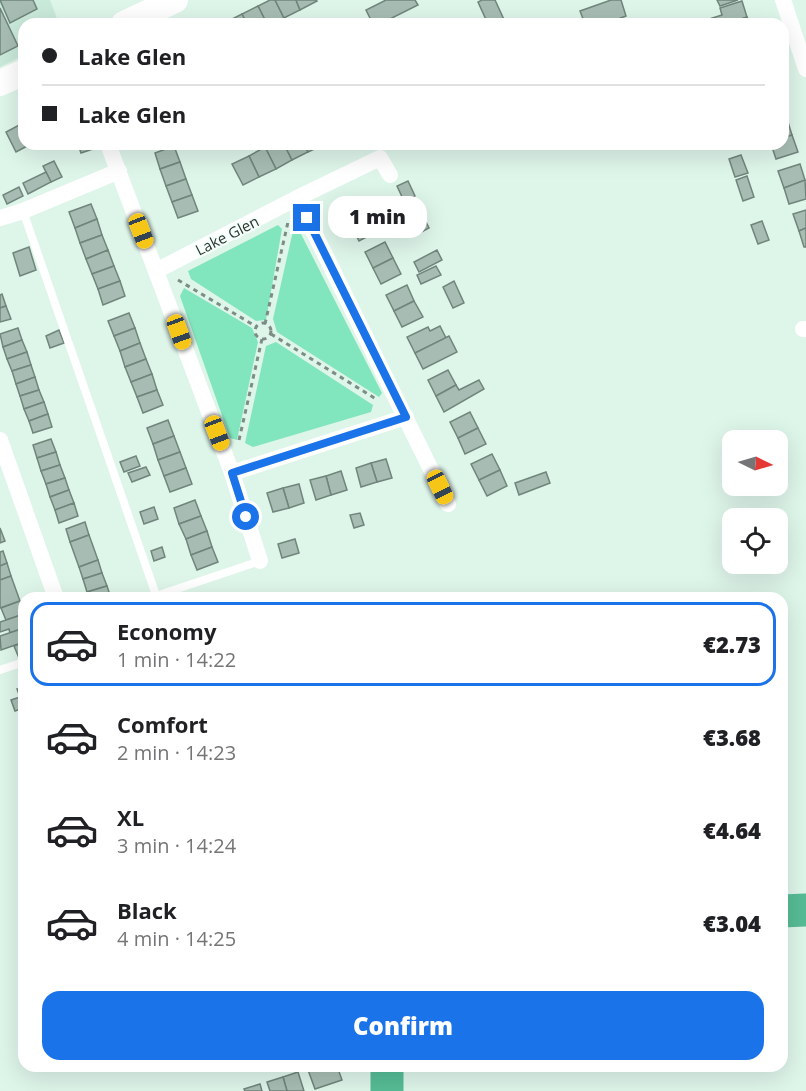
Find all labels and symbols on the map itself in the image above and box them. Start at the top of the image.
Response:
callout: 1 min [328,197,427,239]
route end [293,204,320,231]
street label: Lake Glen [192,210,262,260]
car [126,211,156,251]
car [164,312,194,352]
car [202,413,232,453]
north arrow [722,430,788,496]
car [424,467,456,507]
route start [232,503,259,530]

